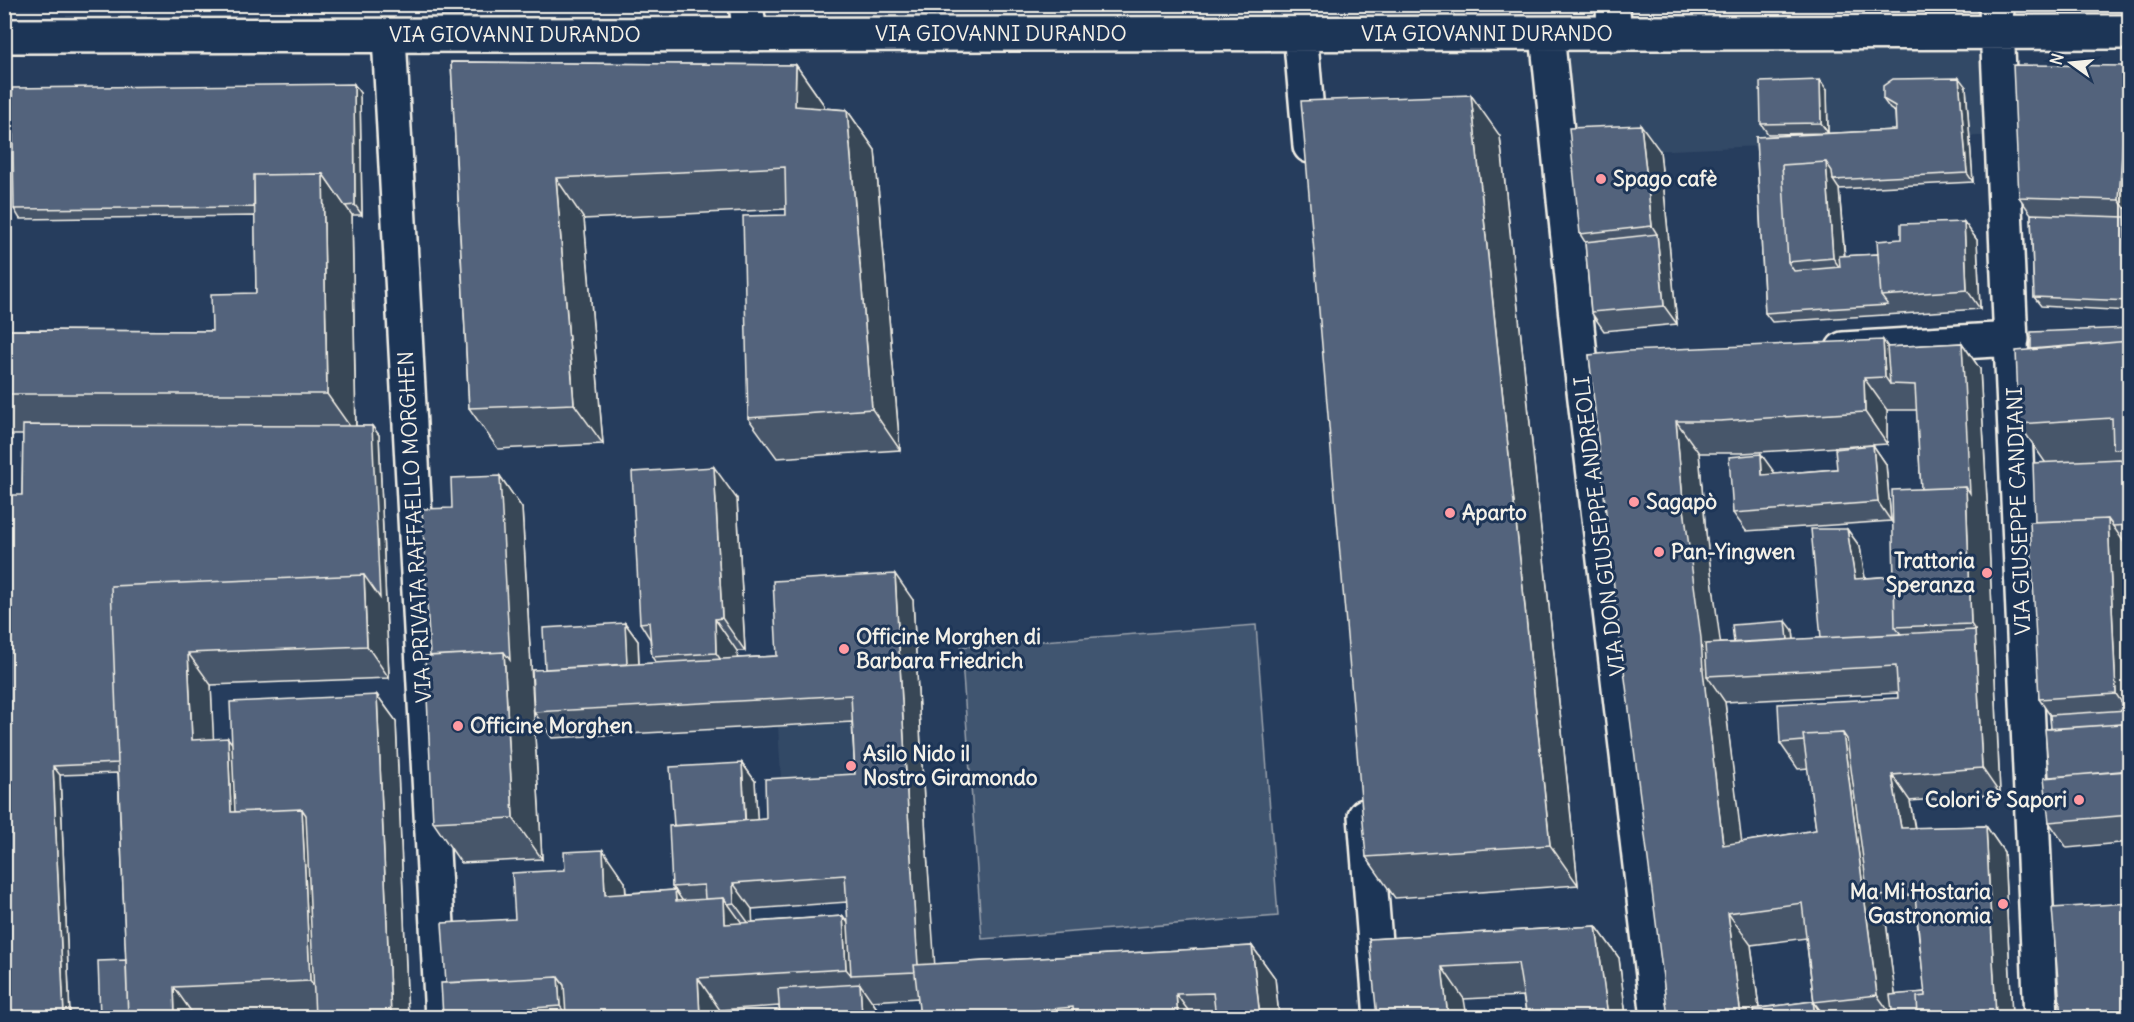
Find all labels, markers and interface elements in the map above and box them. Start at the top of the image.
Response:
street label: VIA GIOVANNI DURANDO [875,20,1127,47]
street label: VIA GIOVANNI DURANDO [1361,20,1613,47]
street label: VIA GIOVANNI DURANDO [389,21,641,48]
north arrow [2041,33,2101,93]
text: N [2045,51,2068,67]
place label: Spago cafè [1613,165,1717,192]
marker: Spago cafè [1594,172,1608,186]
street label: VIA PRIVATA RAFFAELLO MORGHEN [392,351,437,703]
street label: VIA DON GIUSEPPE ANDREOLI [1568,375,1631,677]
street label: VIA GIUSEPPE CANDIANI [2001,386,2036,636]
place label: Sagapò [1646,488,1717,515]
marker: Sagapò [1627,495,1641,509]
place label: Aparto [1462,499,1527,526]
marker: Aparto [1443,506,1457,520]
place label: Pan-Yingwen [1671,538,1795,565]
marker: Pan-Yingwen [1652,545,1666,559]
place label: Trattoria Speranza [1886,547,1975,598]
marker: Trattoria Speranza [1980,566,1994,580]
place label: Officine Morghen di Barbara Friedrich [856,623,1041,674]
marker: Officine Morghen di Barbara Friedrich [837,642,851,656]
place label: Officine Morghen [470,712,633,739]
marker: Officine Morghen [451,719,465,733]
place label: Asilo Nido il Nostro Giramondo [863,740,1038,791]
marker: Asilo Nido il Nostro Giramondo [844,759,858,773]
place label: Colori & Sapori [1925,786,2067,813]
marker: Colori & Sapori [2072,793,2086,807]
place label: Ma Mi Hostaria Gastronomia [1850,878,1991,929]
marker: Ma Mi Hostaria Gastronomia [1996,897,2010,911]

